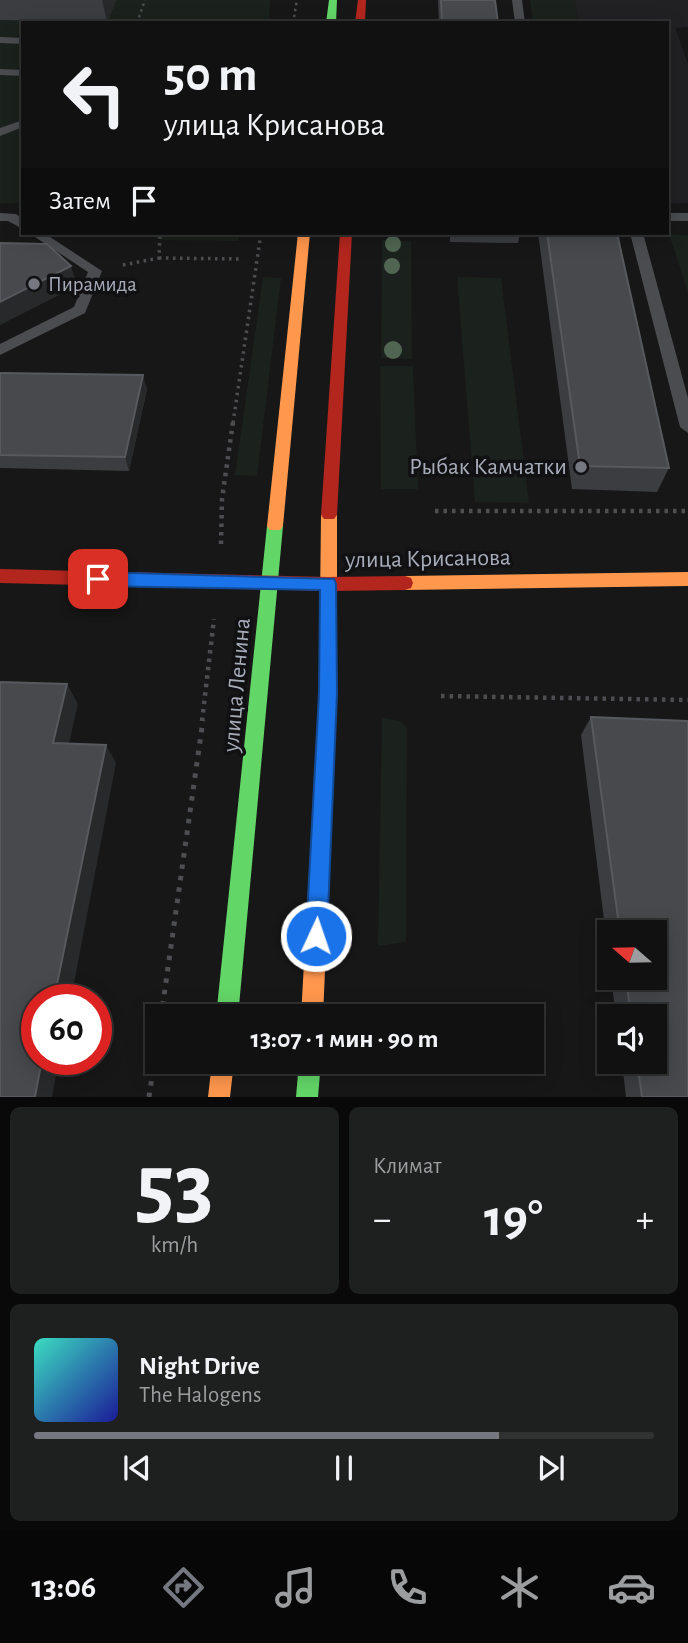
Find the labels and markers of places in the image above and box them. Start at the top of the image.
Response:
place label: Пирамида [48,274,137,295]
marker: Пирамида [26,276,42,292]
place label: Рыбак Камчатки [409,455,567,479]
marker: Рыбак Камчатки [573,459,589,475]
pin [68,549,128,609]

